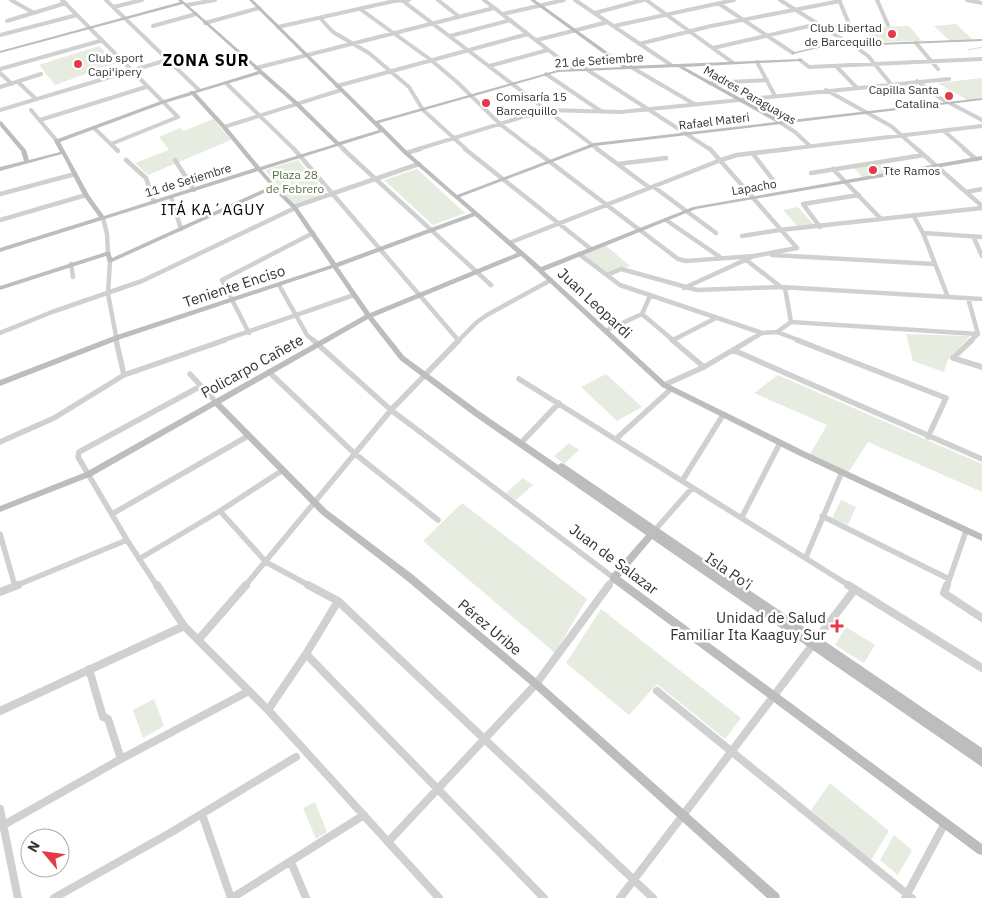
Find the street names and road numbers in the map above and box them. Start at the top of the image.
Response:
street label: 21 de Setiembre [554,49,644,71]
street label: Madres Paraguayas [701,62,799,128]
street label: Rafael Materi [678,109,750,133]
street label: 11 de Setiembre [143,160,233,200]
street label: Lapacho [730,176,778,198]
street label: Teniente Enciso [181,261,287,311]
street label: Juan Leopardi [554,264,636,342]
street label: Policarpo Cañete [197,330,307,402]
street label: Juan de Salazar [566,520,662,599]
street label: Isla Po'i [702,548,756,594]
street label: Pérez Uribe [454,595,526,659]

